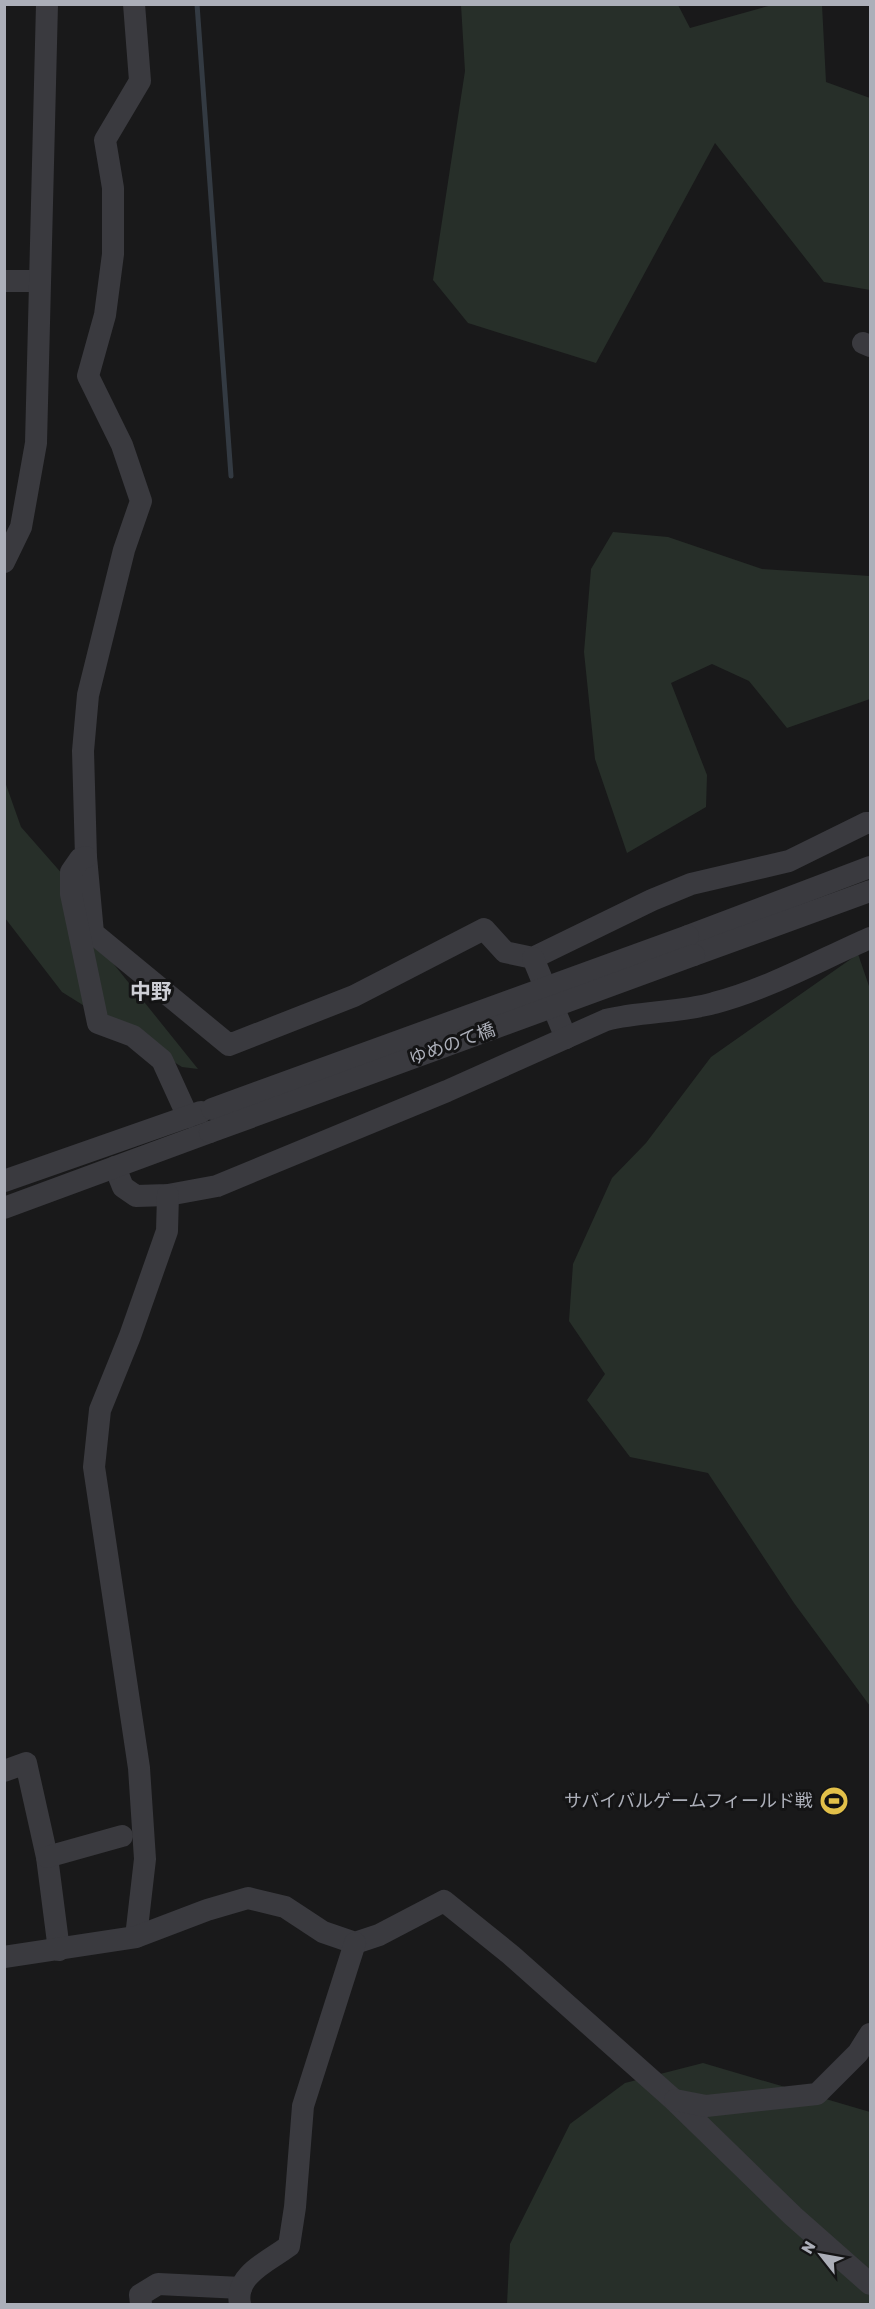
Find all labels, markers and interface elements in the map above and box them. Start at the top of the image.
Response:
district label: 中野 [130,979,172,1004]
street label: ゆめのて橋 [406,1018,498,1070]
sports icon: サバイバルゲームフィールド戦 [818,1785,850,1817]
place label: サバイバルゲームフィールド戦 [564,1790,813,1812]
north arrow [791,2225,851,2285]
text: N [797,2238,820,2257]

